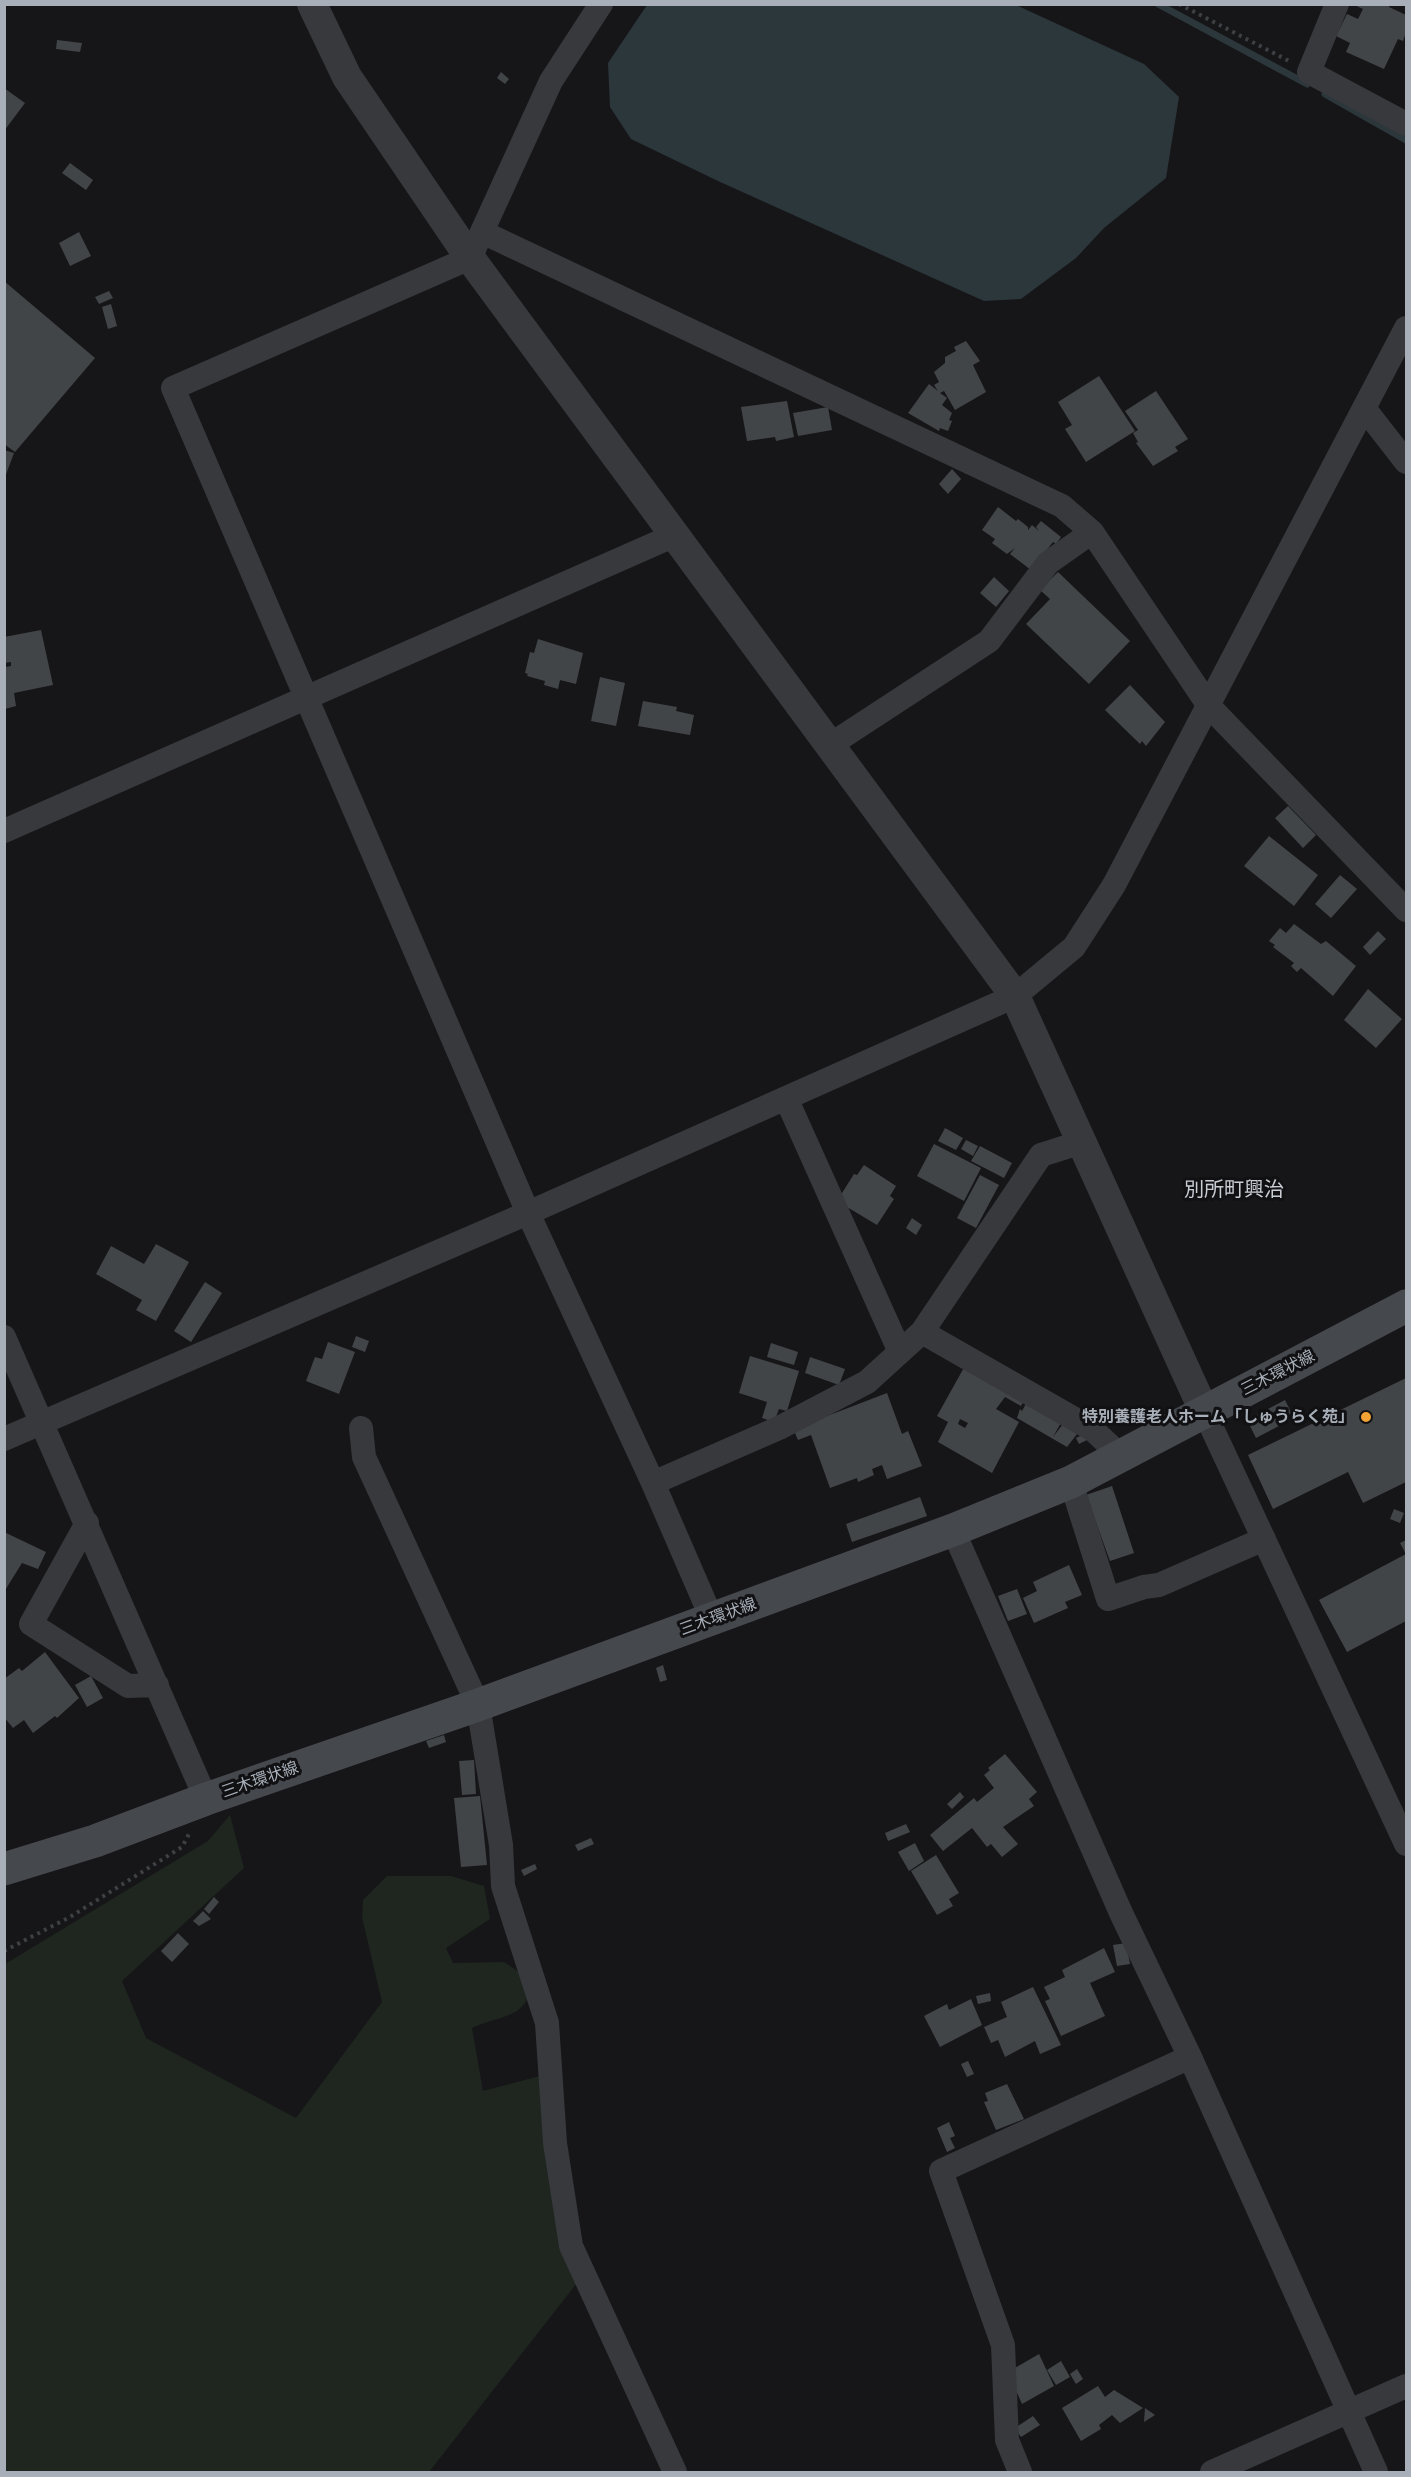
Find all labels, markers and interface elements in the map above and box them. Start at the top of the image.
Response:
district label: 別所町興治 [1184,1178,1284,1202]
street label: 三木環状線 [1238,1346,1318,1400]
place label: 特別養護老人ホーム「しゅうらく苑」 [1082,1407,1354,1427]
marker: 特別養護老人ホーム「しゅうらく苑」 [1359,1410,1373,1424]
street label: 三木環状線 [677,1594,759,1640]
street label: 三木環状線 [219,1758,301,1802]

